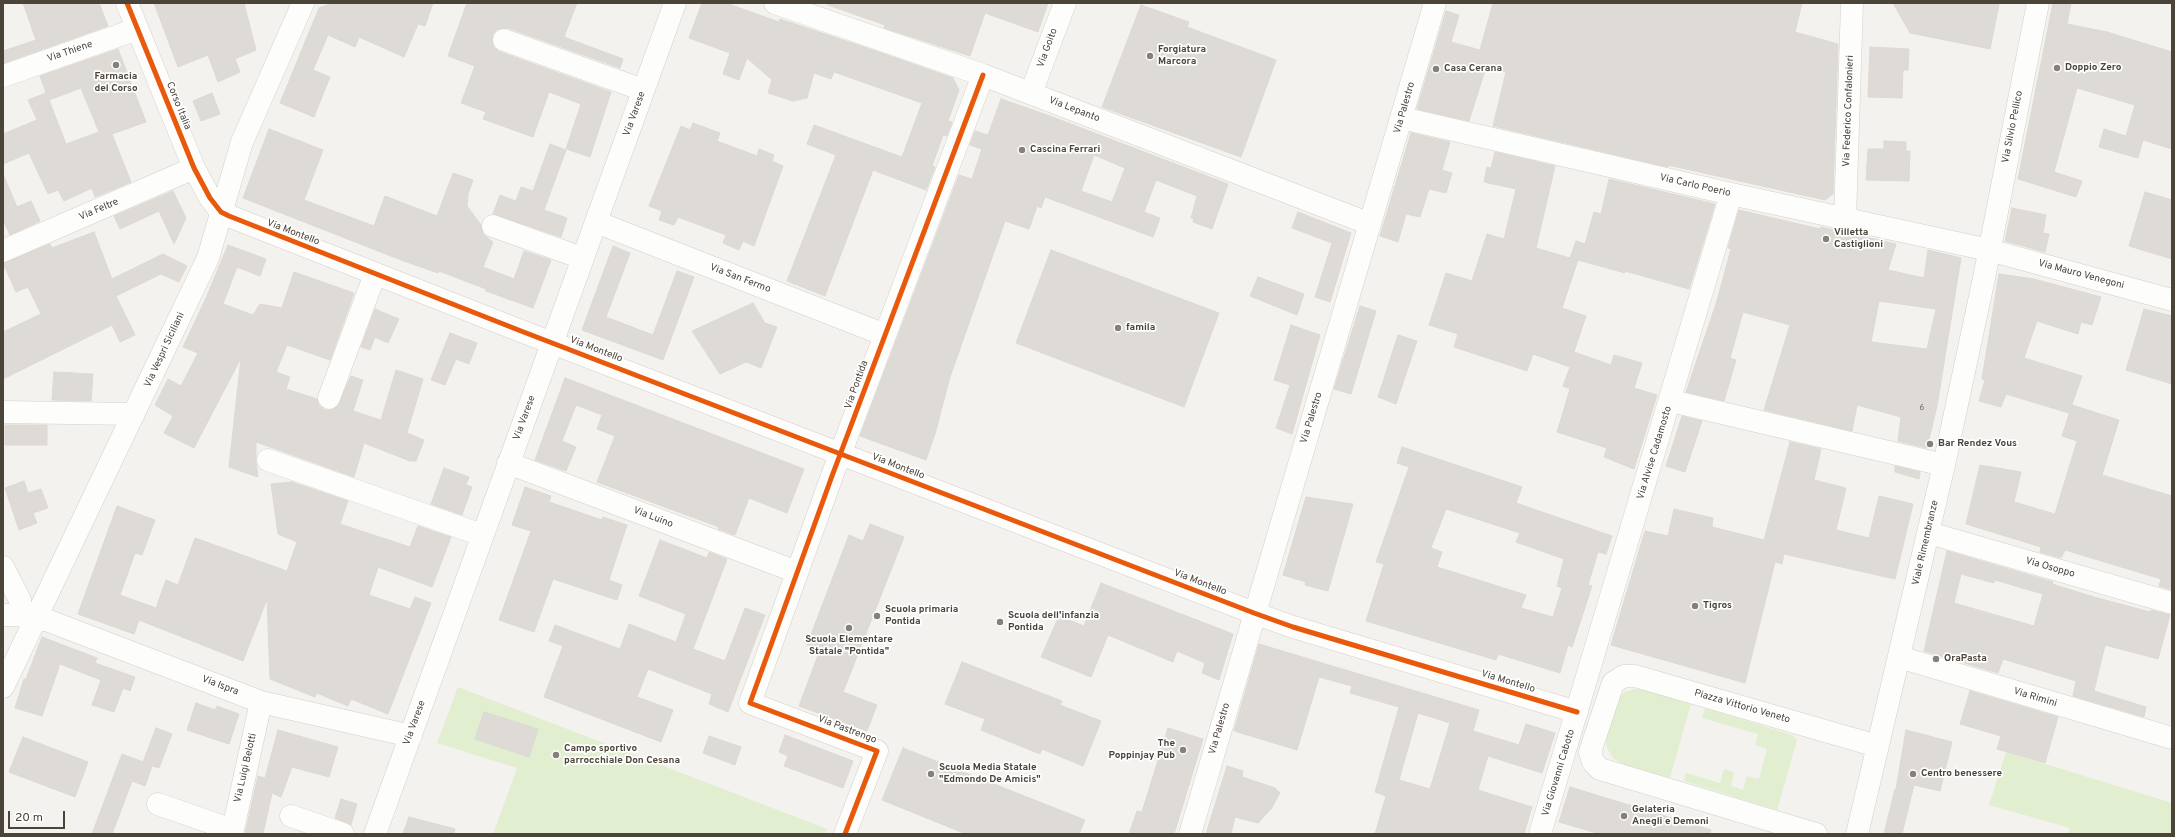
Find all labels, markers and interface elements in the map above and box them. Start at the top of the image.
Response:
street label: Via Goito [1035,27,1061,69]
street label: Via Thiene [46,39,94,65]
place label: Forgiatura Marcora [1158,44,1206,68]
marker: Forgiatura Marcora [1145,51,1155,61]
street label: Via Federico Confalonieri [1841,55,1857,167]
marker: Farmacia del Corso [111,60,121,70]
place label: Doppio Zero [2065,62,2121,74]
place label: Casa Cerana [1444,63,1502,75]
marker: Doppio Zero [2052,63,2062,73]
marker: Casa Cerana [1431,64,1441,74]
place label: Farmacia del Corso [94,71,138,94]
street label: Corso Italia [163,80,193,132]
street label: Via Palestro [1392,81,1418,135]
street label: Via Varese [621,90,649,138]
street label: Via Silvio Pellico [2000,90,2026,164]
street label: Via Lepanto [1047,95,1101,125]
place label: Cascina Ferrari [1030,144,1100,156]
marker: Cascina Ferrari [1017,145,1027,155]
street label: Via Carlo Poerio [1658,172,1732,200]
street label: Via Feltre [77,196,121,224]
street label: Via Montello [265,217,321,249]
place label: Villetta Castiglioni [1834,227,1883,250]
marker: Villetta Castiglioni [1821,234,1831,244]
street label: Via Mauro Venegoni [2037,258,2125,292]
street label: Via San Fermo [708,262,772,296]
street label: Via Vespri Siciliani [142,311,188,389]
place label: famila [1126,322,1155,334]
marker: famila [1113,323,1123,333]
street label: Via Montello [568,334,624,366]
street label: Via Pontida [843,359,871,411]
street label: Via Palestro [1298,391,1326,445]
street label: Via Varese [511,394,539,442]
house number: 6 [1920,403,1924,413]
street label: Via Alvise Cadamosto [1635,405,1675,501]
place label: Bar Rendez Vous [1938,438,2017,450]
marker: Bar Rendez Vous [1925,439,1935,449]
street label: Via Montello [870,451,926,483]
street label: Viale Rimembranze [1910,499,1942,587]
street label: Via Luino [631,505,675,531]
street label: Via Osoppo [2024,555,2076,581]
street label: Via Montello [1172,567,1228,599]
place label: Tigros [1703,600,1732,612]
marker: Tigros [1690,601,1700,611]
place label: Scuola primaria Pontida [885,604,958,628]
place label: Scuola dell'infanzia Pontida [1008,610,1099,634]
marker: Scuola primaria Pontida [872,611,882,621]
marker: Scuola dell'infanzia Pontida [995,617,1005,627]
marker: Scuola Elementare Statale "Pontida" [844,623,854,633]
place label: Scuola Elementare Statale "Pontida" [805,634,893,658]
place label: OraPasta [1944,653,1987,665]
marker: OraPasta [1931,654,1941,664]
street label: Via Montello [1480,668,1536,696]
street label: Via Ispra [200,673,240,699]
street label: Via Rimini [2012,686,2058,710]
street label: Piazza Vittorio Veneto [1693,688,1791,726]
street label: Via Varese [401,699,429,747]
street label: Via Palestro [1207,702,1233,756]
street label: Via Pastrengo [816,713,878,747]
street label: Via Giovanni Caboto [1540,728,1578,818]
street label: Via Luigi Belotti [232,732,260,804]
place label: The Poppinjay Pub [1108,738,1175,762]
place label: Campo sportivo parrocchiale Don Cesana [564,743,680,766]
marker: The Poppinjay Pub [1178,745,1188,755]
marker: Campo sportivo parrocchiale Don Cesana [551,750,561,760]
place label: Scuola Media Statale "Edmondo De Amicis" [939,762,1041,786]
place label: Centro benessere [1921,768,2002,780]
marker: Scuola Media Statale "Edmondo De Amicis" [926,769,936,779]
marker: Centro benessere [1908,769,1918,779]
scale bar [10,803,67,829]
place label: Gelateria Anegli e Demoni [1632,804,1709,828]
text: 20 m [15,810,43,826]
marker: Gelateria Anegli e Demoni [1619,811,1629,821]

